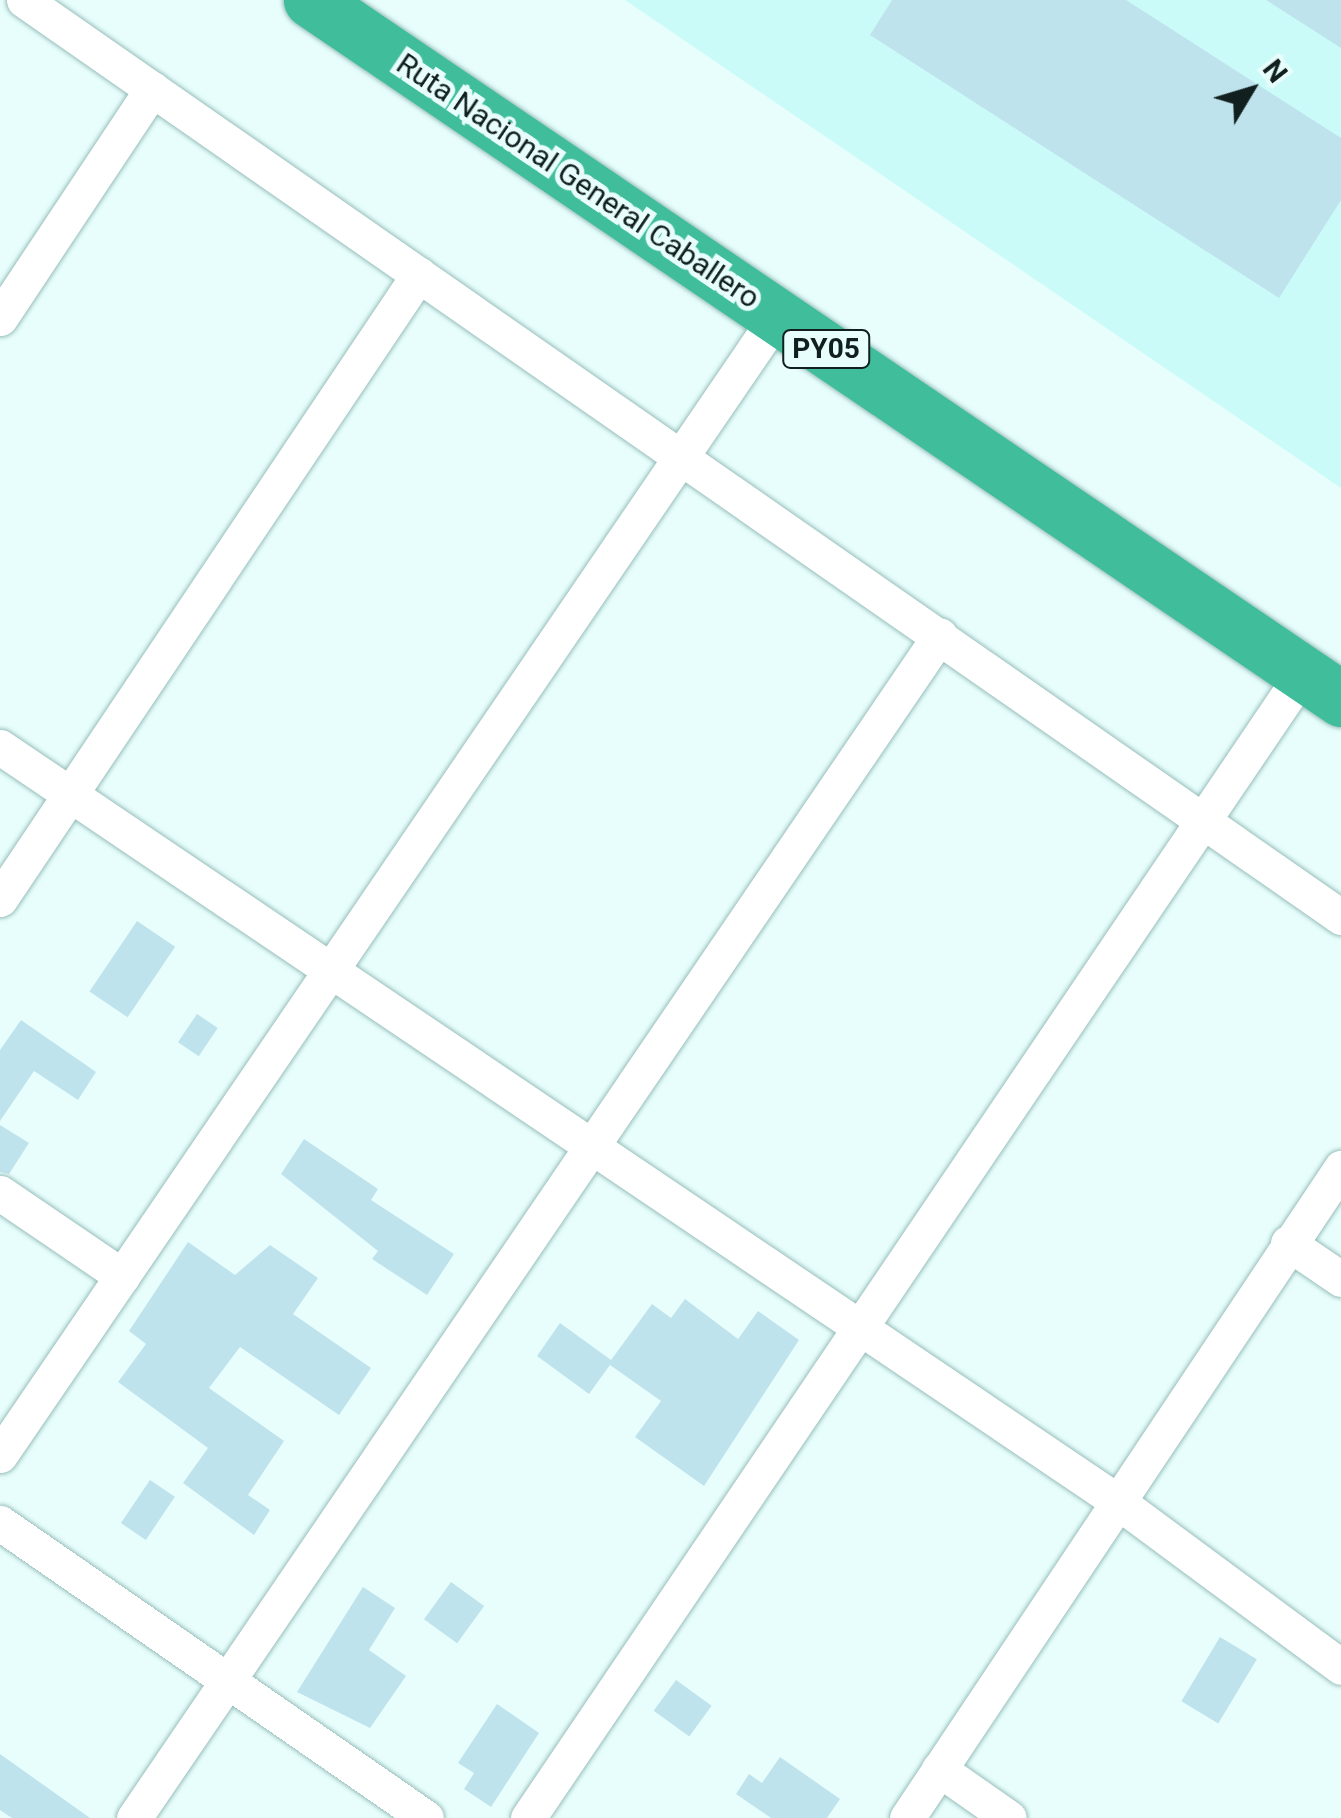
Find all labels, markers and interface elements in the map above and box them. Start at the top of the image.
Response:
north arrow [1201,40,1301,140]
street label: Ruta Nacional General Caballero [390,46,766,316]
text: N [1256,53,1294,89]
road number: PY05 [781,326,871,372]

